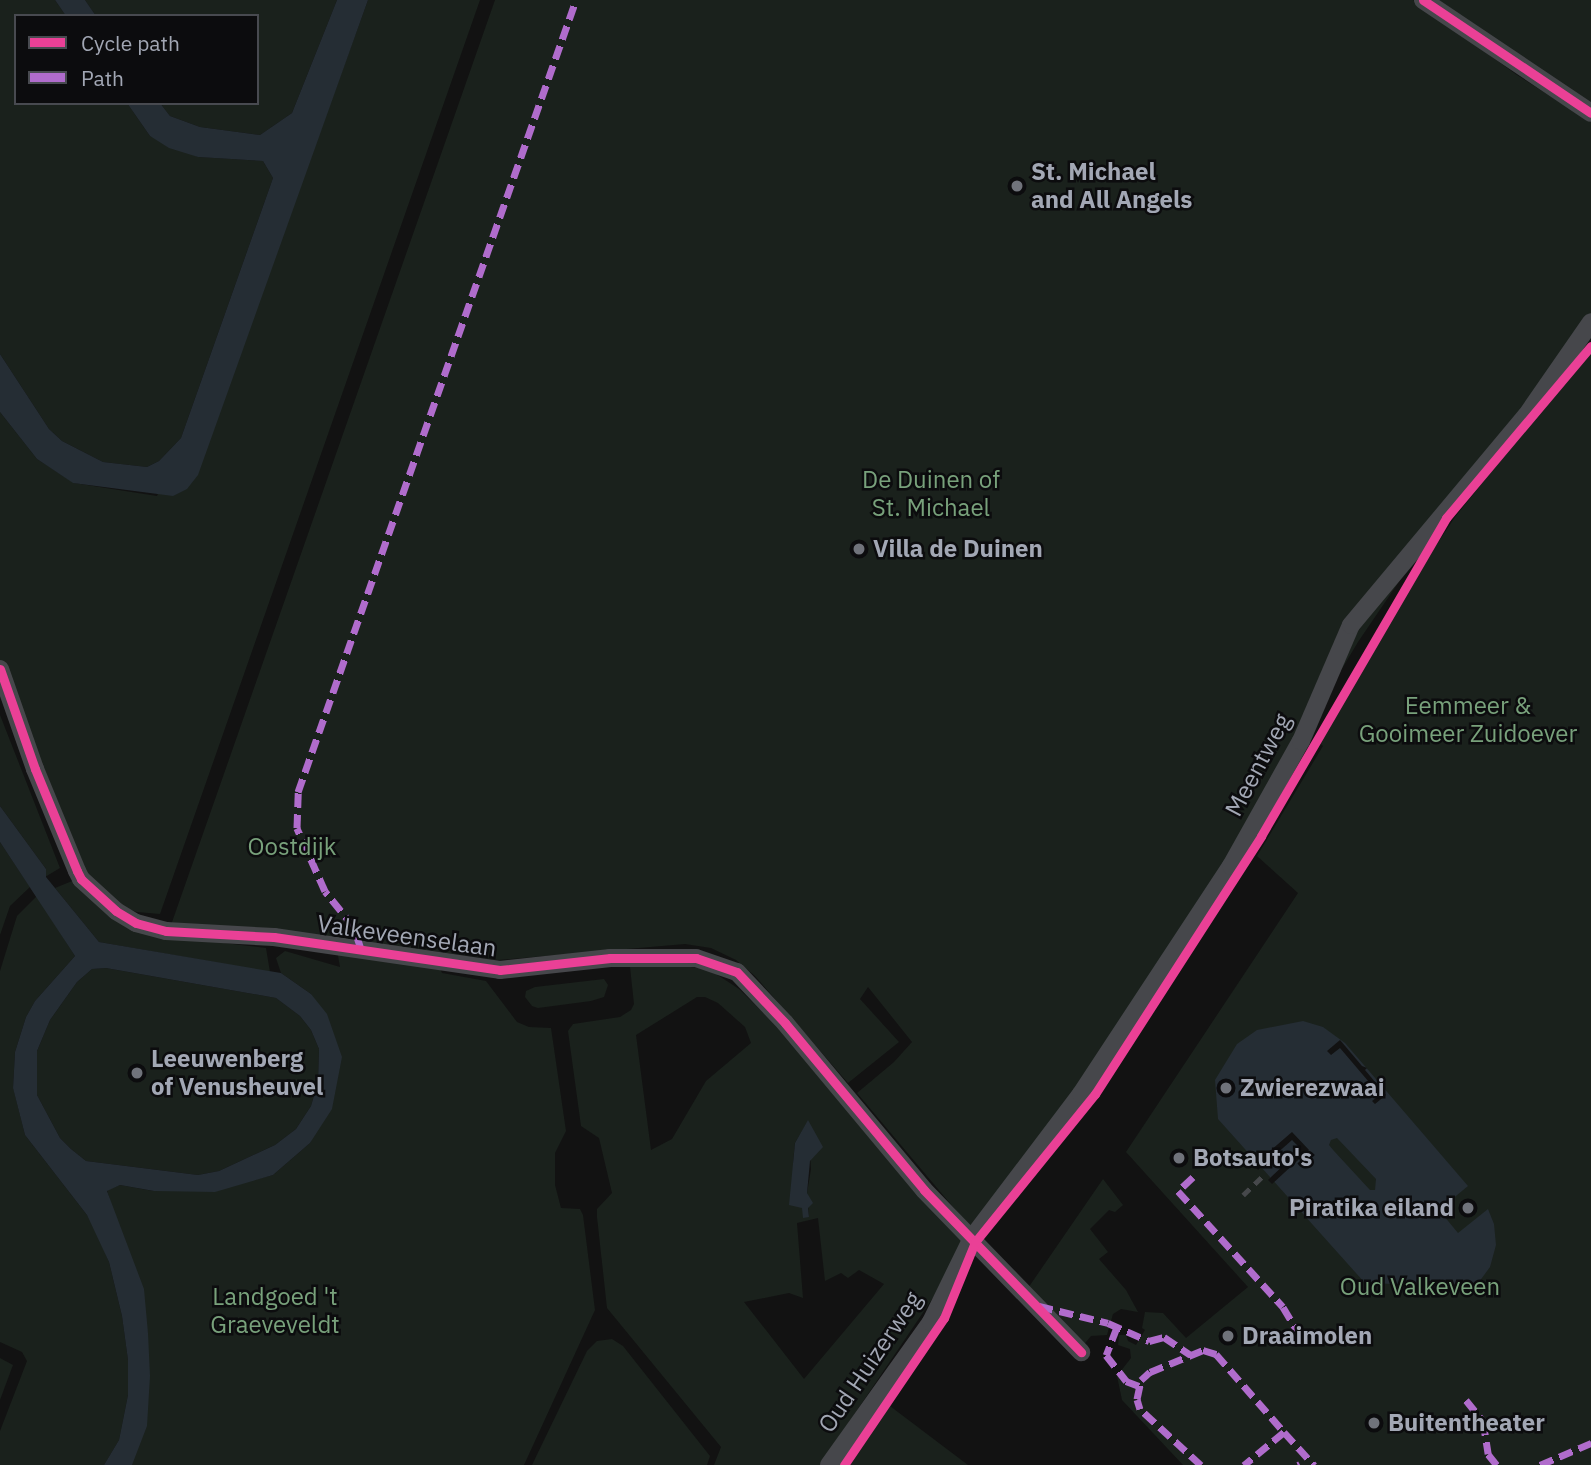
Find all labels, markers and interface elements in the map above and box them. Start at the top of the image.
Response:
legend [14,14,259,105]
text: Cycle path [81,29,180,57]
text: Path [81,64,124,92]
place label: St. Michael and All Angels [1031,158,1192,214]
marker: St. Michael and All Angels [1009,178,1025,194]
park label: De Duinen of St. Michael [862,466,1000,522]
place label: Villa de Duinen [873,535,1043,563]
marker: Villa de Duinen [851,541,867,557]
park label: Eemmeer & Gooimeer Zuidoever [1359,692,1577,748]
street label: Meentweg [1219,709,1297,821]
park label: Oostdijk [248,833,336,861]
street label: Valkeveenselaan [316,909,498,963]
place label: Leeuwenberg of Venusheuvel [151,1045,323,1101]
marker: Leeuwenberg of Venusheuvel [129,1065,145,1081]
place label: Zwierezwaai [1240,1074,1385,1102]
marker: Zwierezwaai [1218,1080,1234,1096]
place label: Botsauto's [1193,1144,1312,1172]
marker: Botsauto's [1171,1150,1187,1166]
place label: Piratika eiland [1289,1194,1454,1222]
marker: Piratika eiland [1460,1200,1476,1216]
park label: Oud Valkeveen [1340,1273,1500,1301]
park label: Landgoed 't Graeveveldt [210,1283,340,1339]
street label: Oud Huizerweg [812,1286,928,1438]
place label: Draaimolen [1242,1322,1372,1350]
marker: Draaimolen [1220,1328,1236,1344]
place label: Buitentheater [1388,1409,1545,1437]
marker: Buitentheater [1366,1415,1382,1431]

